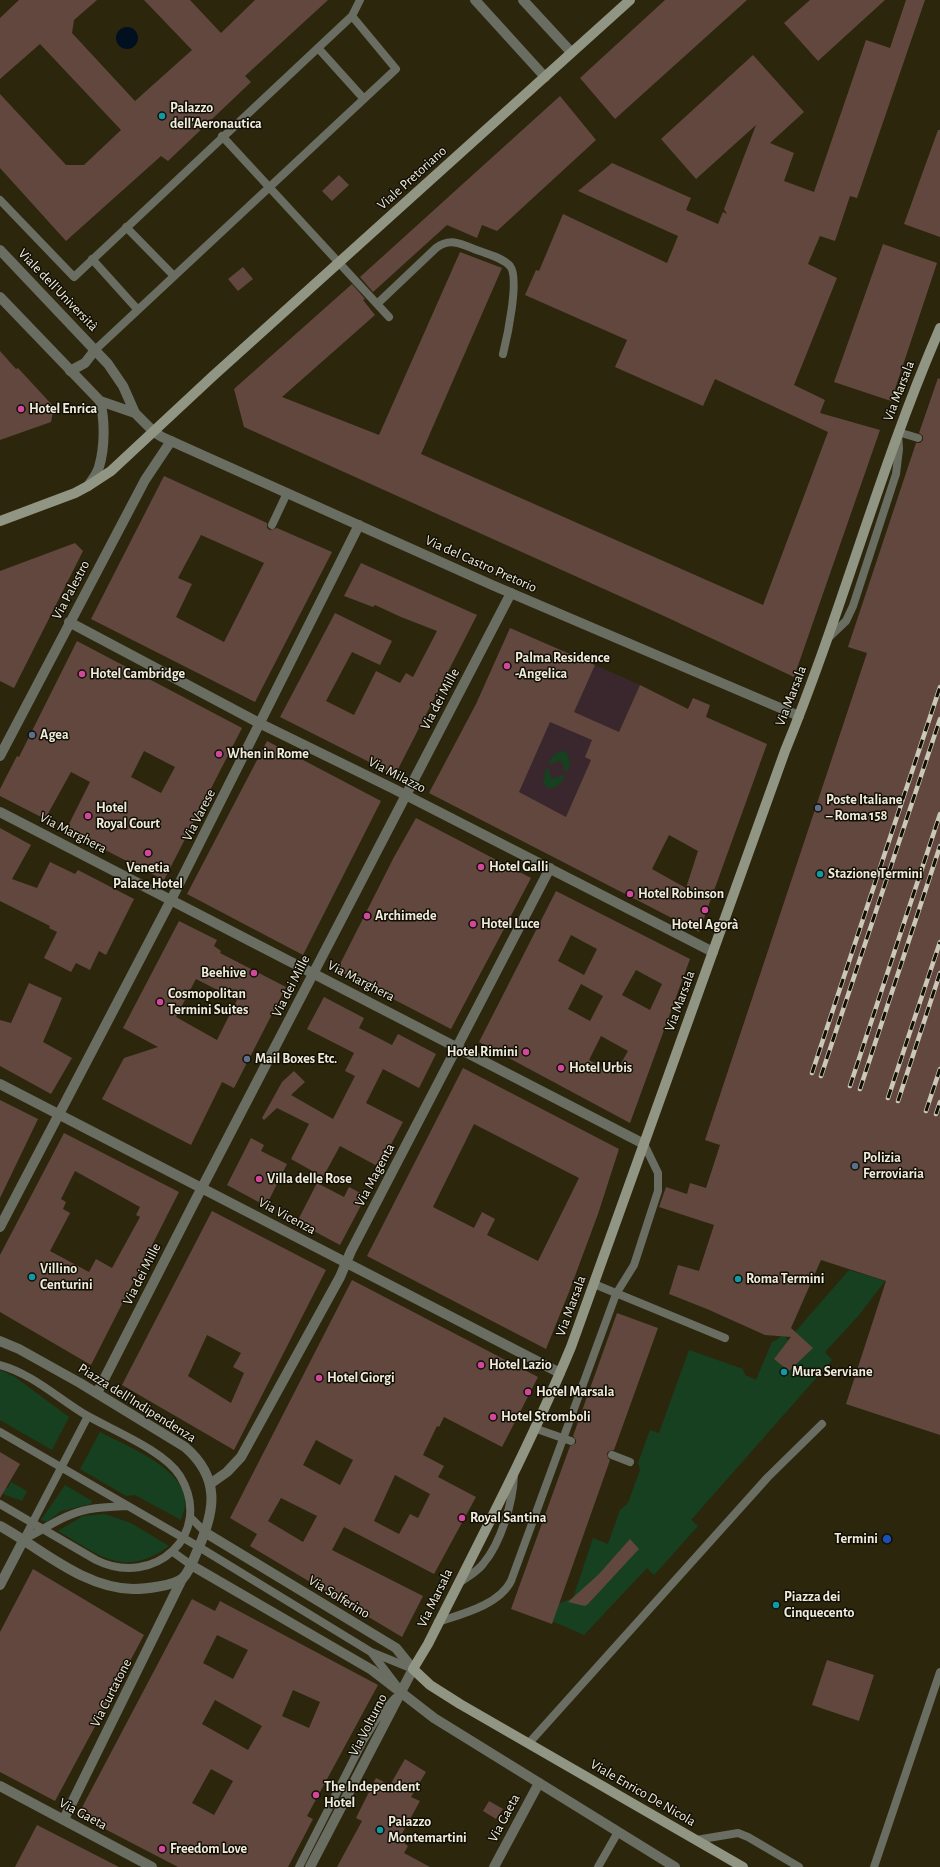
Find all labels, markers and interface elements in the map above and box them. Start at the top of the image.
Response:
place label: Palazzo dell'Aeronautica [170,100,262,132]
marker: Palazzo dell'Aeronautica [157,111,167,121]
street label: Viale Pretoriano [374,143,450,213]
street label: Viale dell'Università [14,245,102,335]
street label: Via Marsala [880,358,918,424]
place label: Hotel Enrica [29,401,97,417]
marker: Hotel Enrica [16,404,26,414]
street label: Via del Castro Pretorio [423,532,539,596]
street label: Via Palestro [48,558,94,622]
place label: Palma Residence -Angelica [515,650,610,682]
marker: Palma Residence -Angelica [502,661,512,671]
street label: Via Marsala [772,663,810,729]
street label: Via dei Mille [417,665,463,733]
place label: Hotel Cambridge [90,666,185,682]
marker: Hotel Cambridge [77,669,87,679]
place label: Agea [40,727,69,743]
marker: Agea [27,730,37,740]
place label: When in Rome [227,746,309,762]
marker: When in Rome [214,749,224,759]
street label: Via Milazzo [365,753,429,797]
street label: Via Varese [179,786,219,844]
place label: Poste Italiane – Roma 158 [826,792,902,824]
place label: Hotel Royal Court [96,800,160,832]
marker: Poste Italiane – Roma 158 [813,803,823,813]
street label: Via Marghera [37,809,109,857]
marker: Hotel Royal Court [83,811,93,821]
marker: Venetia Palace Hotel [143,848,153,858]
place label: Hotel Galli [489,859,548,875]
place label: Venetia Palace Hotel [113,860,183,892]
marker: Hotel Galli [476,862,486,872]
place label: Stazione Termini [828,866,923,882]
marker: Stazione Termini [815,869,825,879]
place label: Hotel Robinson [638,886,724,902]
marker: Hotel Robinson [625,889,635,899]
marker: Hotel Agorà [700,905,710,915]
place label: Archimede [375,908,437,924]
marker: Archimede [362,911,372,921]
place label: Hotel Luce [481,916,540,932]
place label: Hotel Agorà [671,917,739,933]
marker: Hotel Luce [468,919,478,929]
street label: Via dei Mille [268,952,314,1020]
street label: Via Marghera [325,957,397,1005]
place label: Beehive [201,965,246,981]
marker: Beehive [249,968,259,978]
street label: Via Marsala [661,968,699,1034]
place label: Cosmopolitan Termini Suites [168,986,248,1018]
marker: Cosmopolitan Termini Suites [155,997,165,1007]
place label: Hotel Rimini [447,1044,518,1060]
marker: Hotel Rimini [521,1047,531,1057]
place label: Mail Boxes Etc. [255,1051,337,1067]
marker: Mail Boxes Etc. [242,1054,252,1064]
place label: Hotel Urbis [569,1060,632,1076]
marker: Hotel Urbis [556,1063,566,1073]
street label: Via Magenta [351,1141,399,1209]
place label: Polizia Ferroviaria [863,1150,924,1182]
marker: Polizia Ferroviaria [850,1161,860,1171]
place label: Villa delle Rose [267,1171,352,1187]
marker: Villa delle Rose [254,1174,264,1184]
street label: Via Vicenza [255,1194,319,1238]
street label: Via dei Mille [119,1240,165,1308]
place label: Villino Centurini [40,1261,93,1294]
place label: Roma Termini [746,1271,824,1287]
marker: Villino Centurini [27,1272,37,1282]
street label: Via Marsala [552,1273,590,1339]
marker: Roma Termini [733,1274,743,1284]
place label: Hotel Lazio [489,1357,552,1373]
street label: Piazza dell'Indipendenza [75,1360,199,1446]
marker: Hotel Lazio [476,1360,486,1370]
place label: Mura Serviane [792,1364,873,1380]
marker: Mura Serviane [779,1367,789,1377]
place label: Hotel Giorgi [327,1370,395,1386]
marker: Hotel Giorgi [314,1373,324,1383]
place label: Hotel Marsala [536,1384,614,1400]
marker: Hotel Marsala [523,1387,533,1397]
place label: Hotel Stromboli [501,1409,591,1425]
marker: Hotel Stromboli [488,1412,498,1422]
place label: Royal Santina [470,1510,546,1526]
marker: Royal Santina [457,1513,467,1523]
place label: Termini [834,1531,878,1547]
marker: Termini [881,1533,893,1545]
street label: Via Marsala [414,1566,456,1630]
street label: Via Solferino [305,1572,373,1622]
place label: Piazza dei Cinquecento [784,1589,854,1622]
marker: Piazza dei Cinquecento [771,1600,781,1610]
street label: Via Curtatone [87,1656,135,1730]
street label: Via Volturno [345,1691,391,1759]
street label: Viale Enrico De Nicola [587,1756,699,1830]
place label: The Independent Hotel [324,1779,420,1812]
marker: The Independent Hotel [311,1790,321,1800]
street label: Via Gaeta [484,1791,524,1845]
street label: Via Gaeta [56,1794,110,1834]
place label: Palazzo Montemartini [388,1814,467,1846]
marker: Palazzo Montemartini [375,1825,385,1835]
place label: Freedom Love [170,1841,247,1857]
marker: Freedom Love [157,1844,167,1854]

